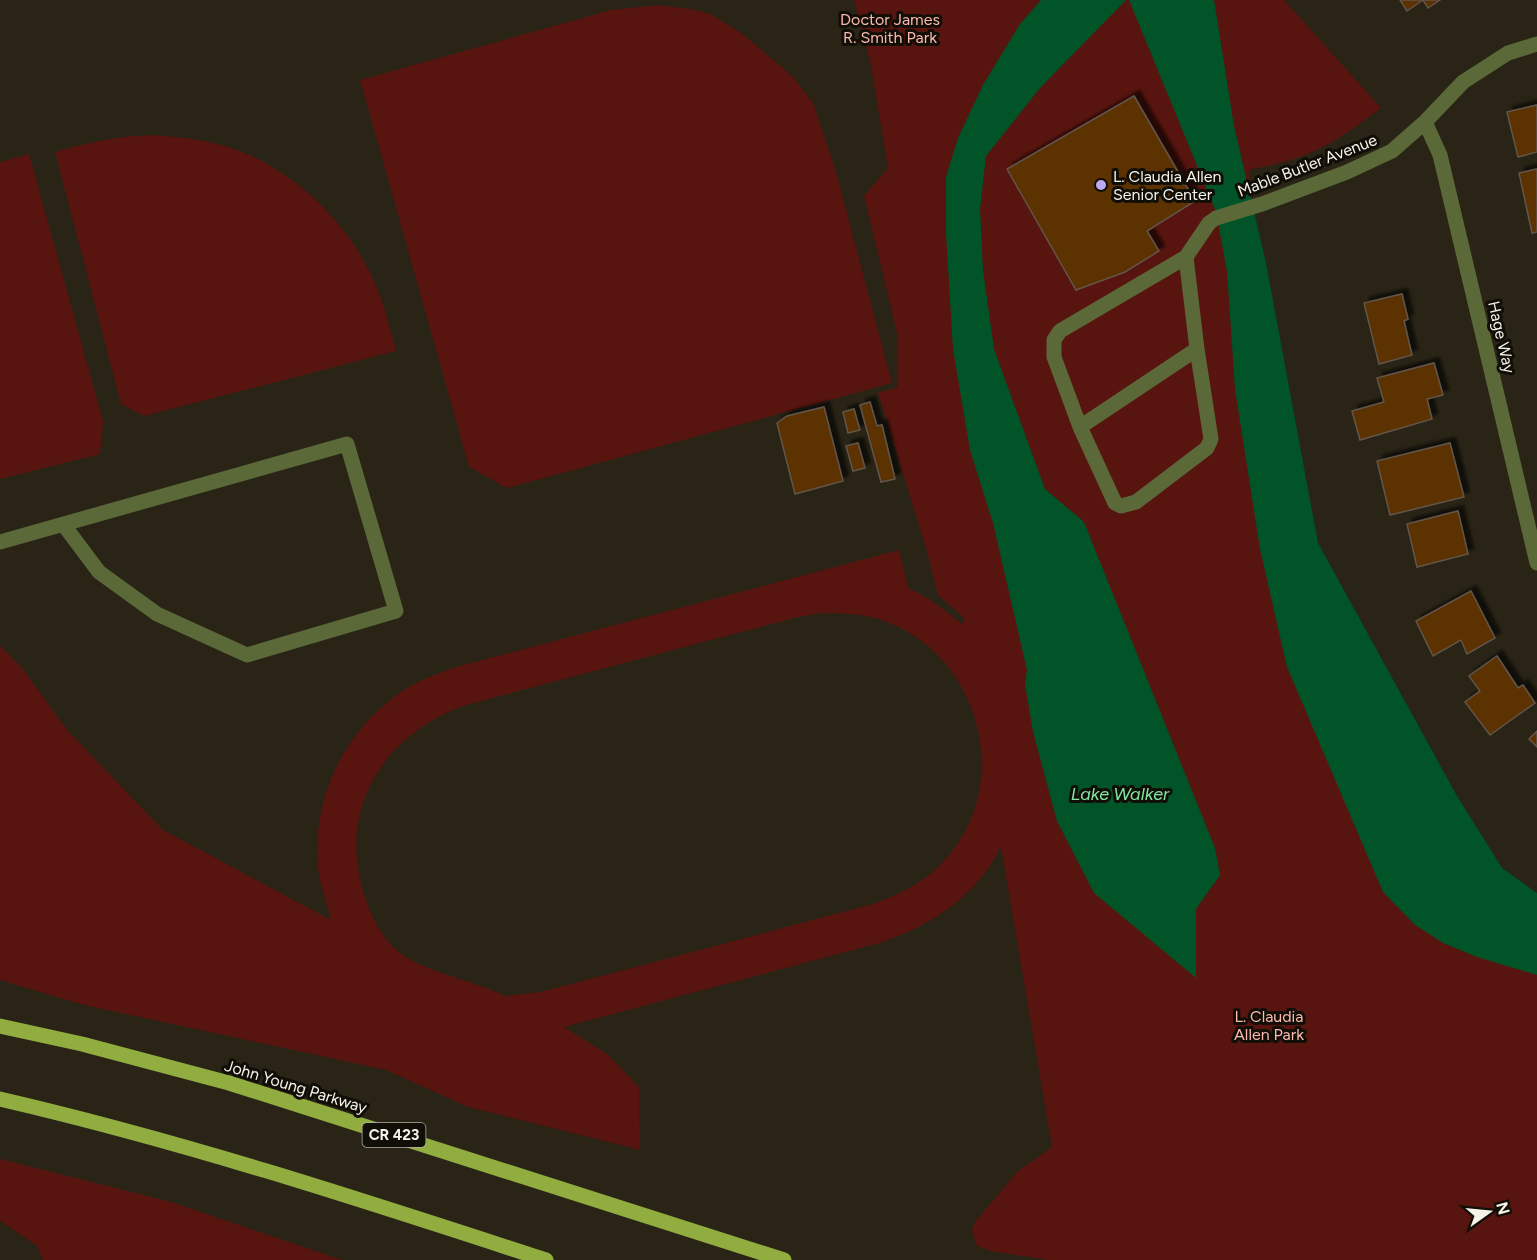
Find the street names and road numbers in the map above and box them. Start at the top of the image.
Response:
street label: Mable Butler Avenue [1235,130,1380,201]
street label: Hage Way [1484,299,1519,376]
street label: John Young Parkway [222,1056,370,1117]
road number: CR 423 [362,1123,426,1147]

